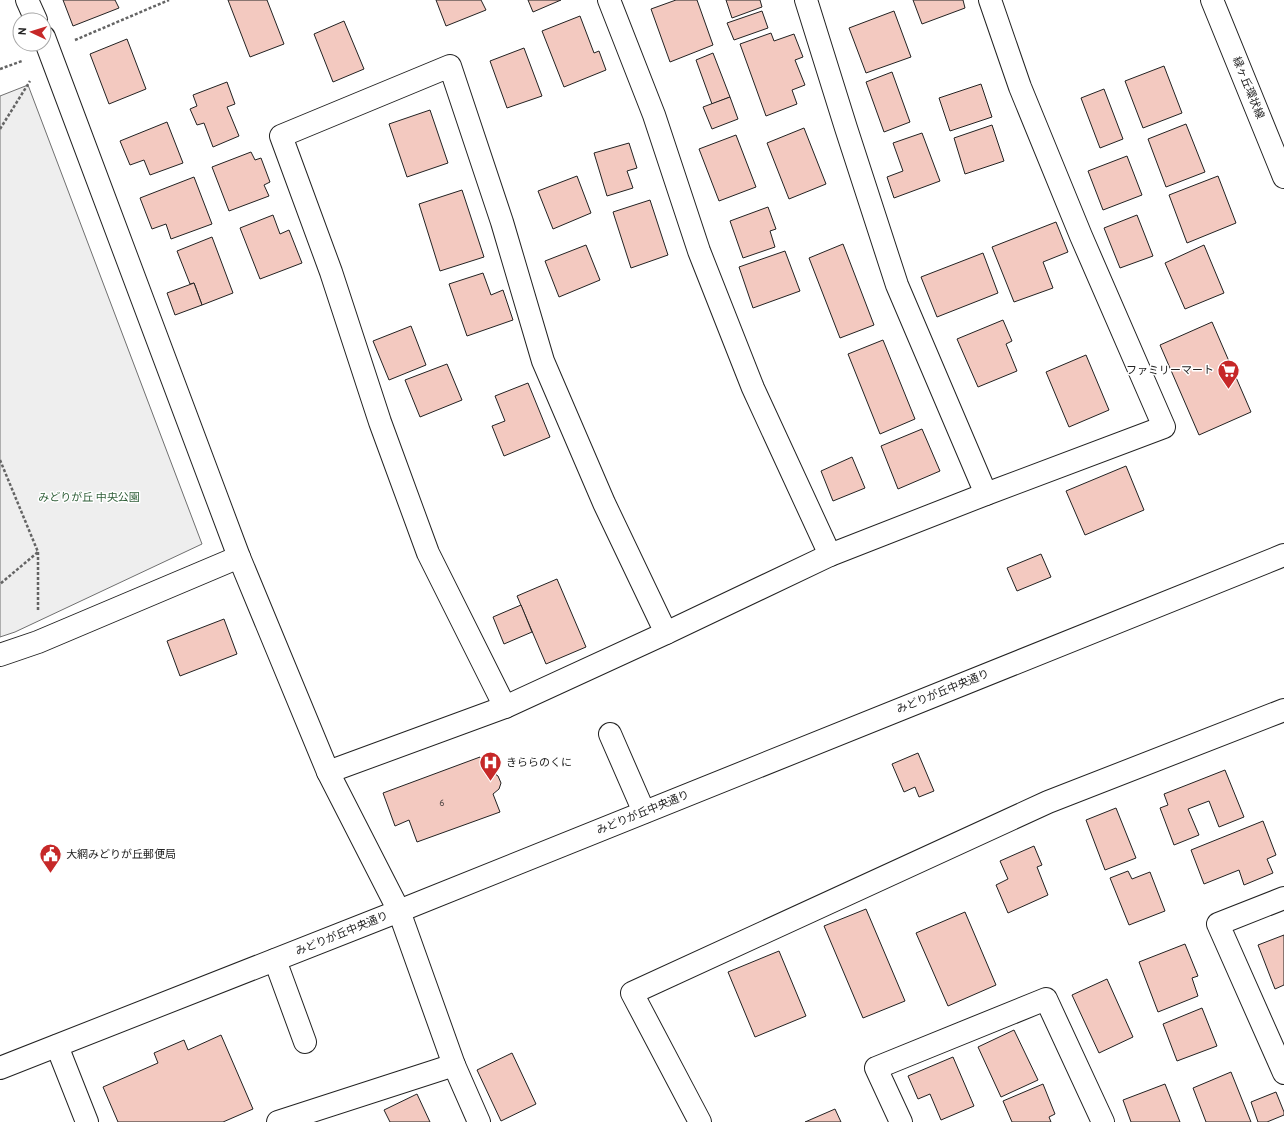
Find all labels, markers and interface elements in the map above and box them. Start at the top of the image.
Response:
north arrow [12,12,52,52]
text: N [16,27,30,36]
street label: 緑ヶ丘環状線 [1229,55,1267,121]
supermarket icon: ファミリーマート [1216,358,1242,391]
place label: ファミリーマート [1126,364,1214,378]
park label: みどりが丘 中央公園 [38,491,140,505]
street label: みどりが丘中央通り [894,667,992,717]
hospital icon: きららのくに [477,750,503,783]
place label: きららのくに [506,756,572,770]
street label: みどりが丘中央通り [594,788,692,838]
house number: 6 [439,798,445,809]
public building icon: 大網みどりが丘郵便局 [38,842,64,875]
place label: 大網みどりが丘郵便局 [66,848,176,862]
street label: みどりが丘中央通り [293,909,391,959]

